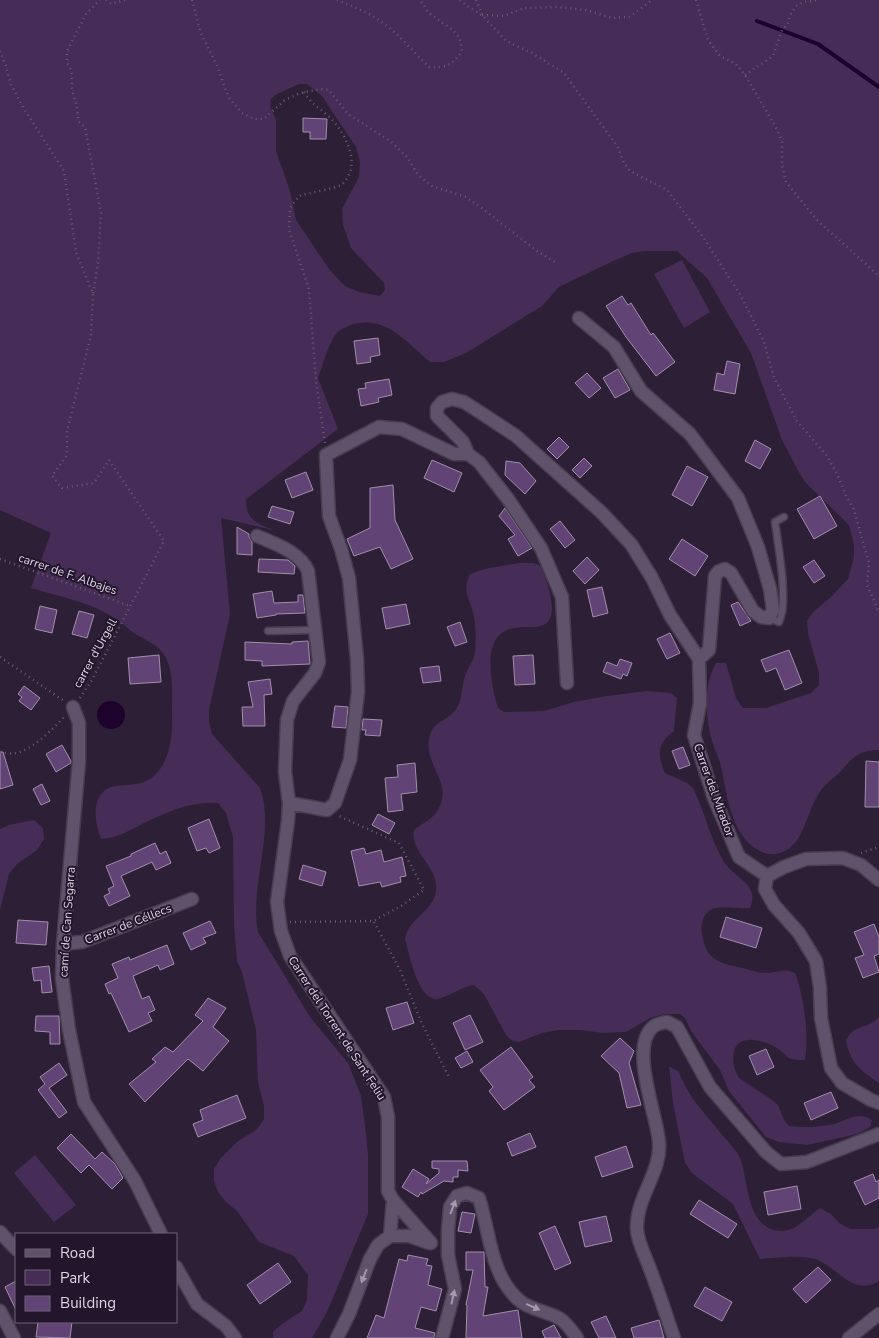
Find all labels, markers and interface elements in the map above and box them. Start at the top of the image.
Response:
street label: carrer de F. Albajes [17,550,120,598]
street label: carrer d'Urgell [69,615,121,691]
street label: Carrer del Mirador [690,741,739,840]
street label: camí de Can Segarra [55,866,79,978]
street label: Carrer de Céllecs [82,900,174,948]
street label: Carrer del Torrent de Sant Feliu [284,953,390,1103]
one-way arrow [449,1199,457,1214]
legend [15,1233,178,1323]
text: Road [60,1243,95,1263]
text: Park [60,1268,90,1288]
one-way arrow [359,1269,367,1283]
one-way arrow [449,1289,457,1304]
text: Building [60,1293,116,1313]
one-way arrow [526,1304,540,1312]

